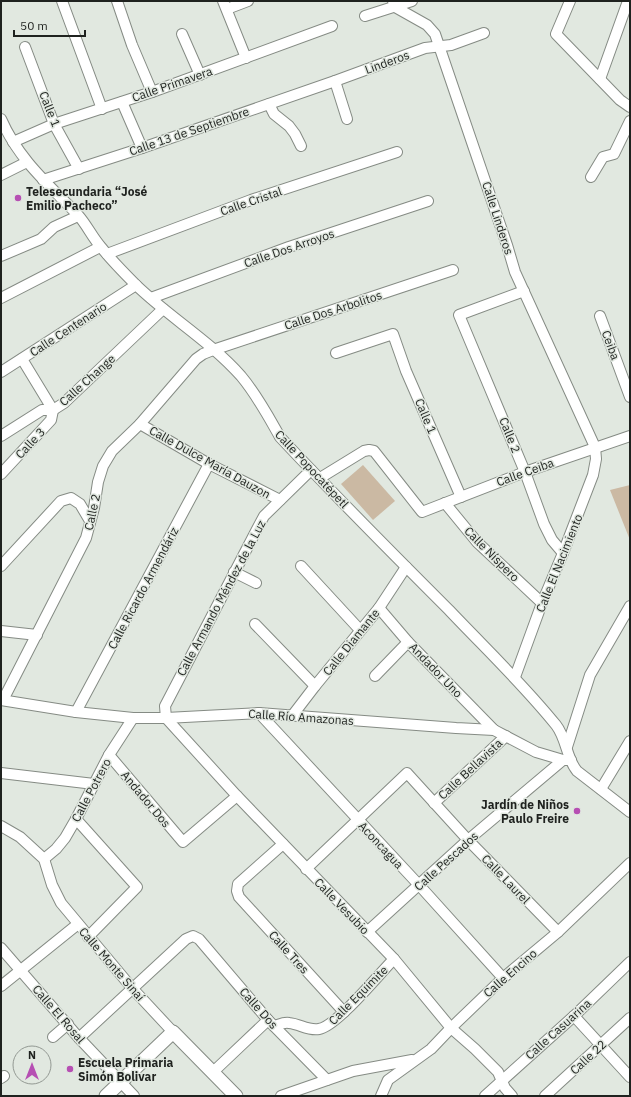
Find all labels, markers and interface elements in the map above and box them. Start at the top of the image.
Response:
scale bar [14,12,85,38]
text: 50 m [20,18,48,33]
street label: Linderos [363,47,411,77]
street label: Calle Primavera [130,63,215,105]
street label: Calle 1 [36,89,64,129]
street label: Calle 13 de Septiembre [127,103,251,159]
street label: Calle Linderos [479,180,517,257]
street label: Calle Cristal [218,183,284,219]
place label: Telesecundaria “José Emilio Pacheco” [26,184,148,213]
marker: Telesecundaria “José Emilio Pacheco” [13,193,23,203]
street label: Calle Dos Arroyos [242,225,336,271]
street label: Calle Dos Arbolitos [282,287,384,333]
street label: Calle Centenario [27,298,110,359]
street label: Ceiba [599,328,623,362]
street label: Calle Change [56,351,118,409]
street label: Calle 1 [412,396,440,436]
street label: Calle 2 [496,415,524,455]
street label: Calle Dulce María Dauzon [147,422,273,502]
street label: Calle 3 [12,424,48,462]
street label: Calle Popocatépetl [272,427,352,511]
street label: Calle Ceiba [494,454,556,489]
street label: Calle 2 [81,492,103,532]
street label: Calle El Nacimiento [532,511,586,614]
street label: Calle Armando Méndez de la Luz [173,517,269,678]
street label: Calle Níspero [461,523,523,585]
street label: Calle Ricardo Armendáriz [104,524,182,652]
street label: Calle Diamante [319,605,383,678]
street label: Andador Uno [406,639,466,701]
street label: Calle Río Amazonas [248,706,354,728]
street label: Calle Bellavista [435,735,506,803]
street label: Calle Potrero [68,755,114,824]
street label: Andador Dos [118,768,174,831]
place label: Jardín de Niños Paulo Freire [481,797,569,826]
marker: Jardín de Niños Paulo Freire [572,806,582,816]
street label: Aconcagua [355,818,407,872]
street label: Calle Pescados [411,828,481,894]
street label: Calle Laurel [479,851,533,907]
street label: Calle Vesubio [311,875,373,938]
street label: Calle Monte Sinaí [76,924,148,1004]
street label: Calle Tres [266,927,312,977]
street label: Calle Encino [480,945,540,1000]
street label: Calle Equimite [325,962,391,1028]
street label: Calle El Rosal [30,982,88,1046]
street label: Calle Dos [237,984,282,1032]
street label: Calle Casuarina [522,995,594,1062]
street label: Calle 22 [567,1036,609,1078]
north arrow [12,1045,52,1085]
text: N [28,1048,36,1062]
place label: Escuela Primaria Simón Bolivar [78,1055,174,1084]
marker: Escuela Primaria Simón Bolivar [65,1064,75,1074]

